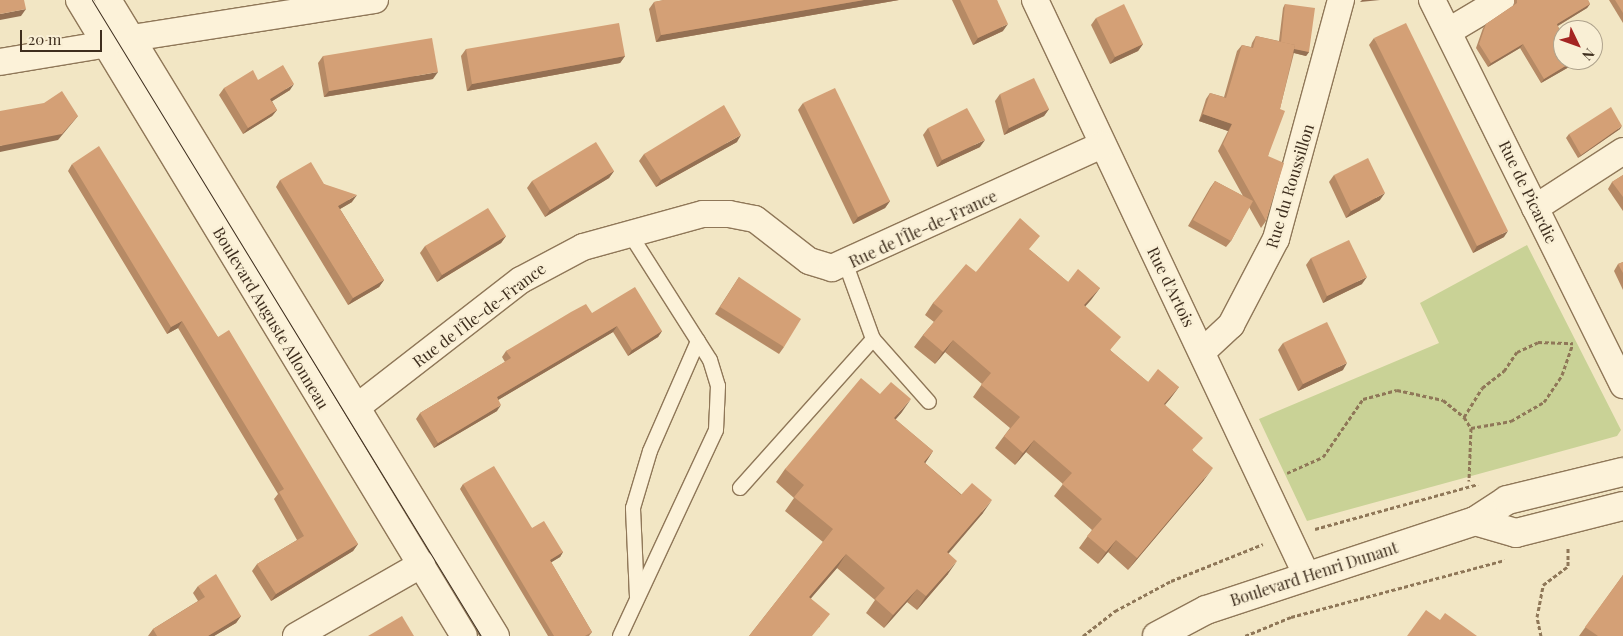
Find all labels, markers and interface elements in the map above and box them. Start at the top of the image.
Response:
scale bar [22,20,105,52]
north arrow [1553,20,1603,70]
text: 20 m [28,29,61,49]
text: N [1578,45,1599,65]
street label: Rue du Roussillon [1262,121,1318,251]
street label: Rue de Picardie [1495,138,1561,246]
street label: Rue de l'Île-de-France [846,186,1000,272]
street label: Boulevard Auguste Allonneau [209,223,333,413]
street label: Rue d'Artois [1143,244,1199,330]
street label: Rue de l'Île-de-France [409,259,549,371]
street label: Boulevard Henri Dunant [1228,538,1400,610]

